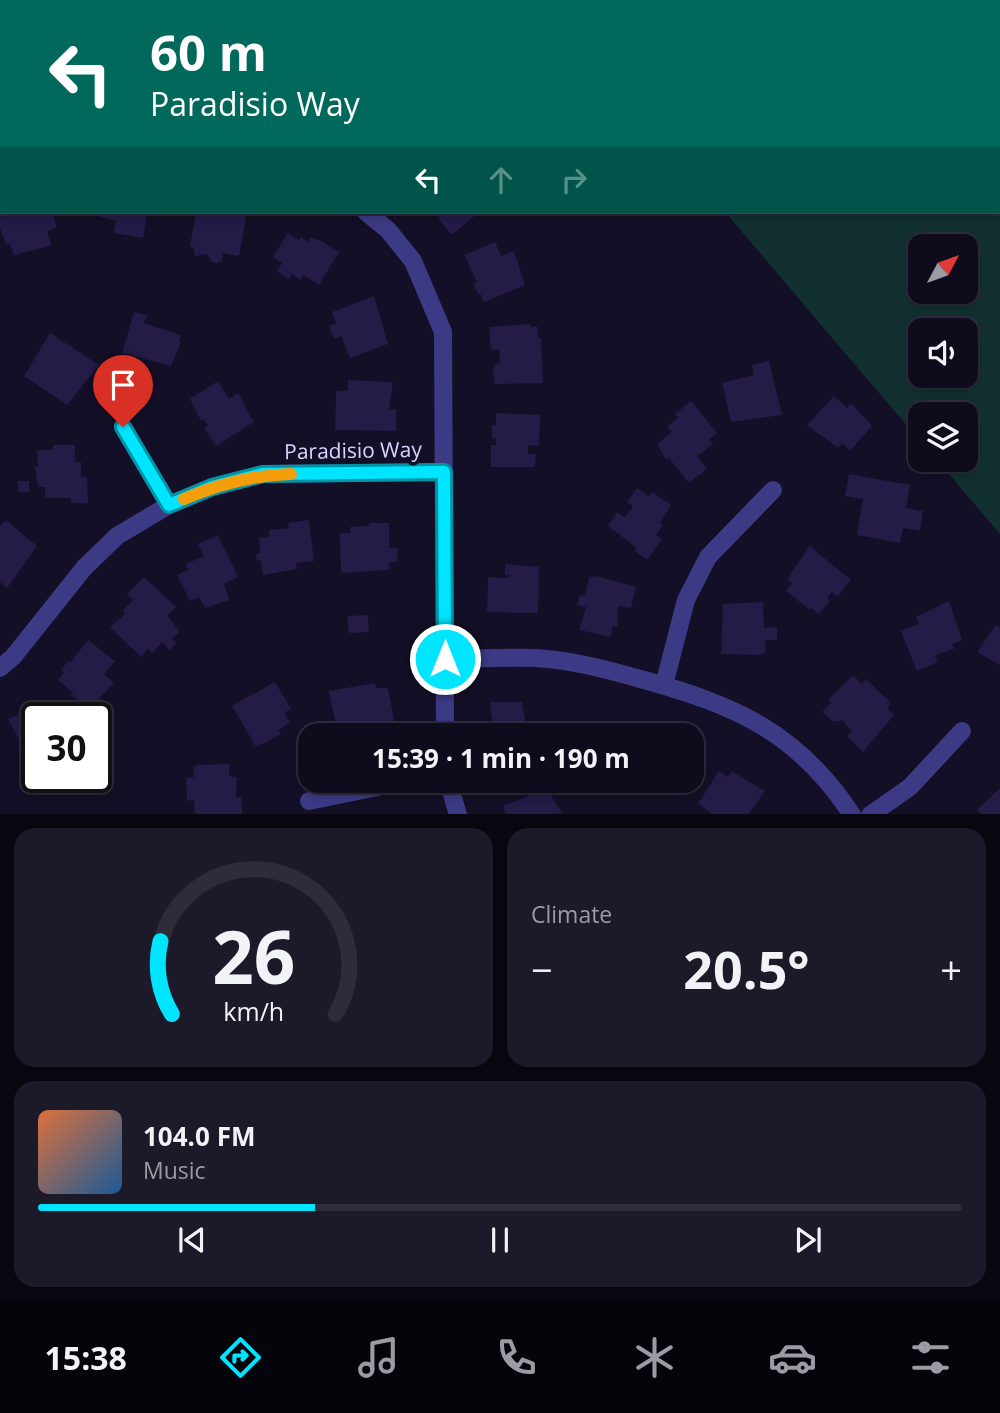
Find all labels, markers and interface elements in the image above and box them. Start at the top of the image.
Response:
text: 60 m [150,19,267,85]
icon: left [35,28,126,119]
text: Paradisio Way [150,82,360,125]
icon: left [409,161,447,199]
icon: ahead [482,161,520,199]
icon: right [555,161,593,199]
north arrow [908,234,978,304]
map controls [908,234,978,472]
button: sound [908,318,978,388]
pin [93,355,153,427]
icon: arrive [104,366,142,404]
button: layers [908,402,978,472]
street label: Paradisio Way [284,435,423,465]
position arrow [408,622,482,696]
speed limit sign: 30 [21,702,112,793]
text: 15:39 · 1 min · 190 m [372,740,630,776]
text: Climate [531,898,612,930]
text: 26 [212,906,295,1005]
text: 20.5° [683,933,810,1004]
text: − [531,943,553,995]
text: + [940,943,962,995]
text: km/h [223,993,284,1027]
text: 104.0 FM [143,1118,255,1154]
text: Music [143,1154,206,1186]
icon: previous [173,1221,211,1259]
icon: pause [481,1221,519,1259]
icon: next [789,1221,827,1259]
icon: directions [216,1333,265,1382]
icon: music [354,1333,403,1382]
icon: phone [492,1333,541,1382]
icon: climate [630,1333,679,1382]
icon: car [768,1333,817,1382]
icon: filters [906,1333,955,1382]
text: 15:38 [45,1336,127,1379]

